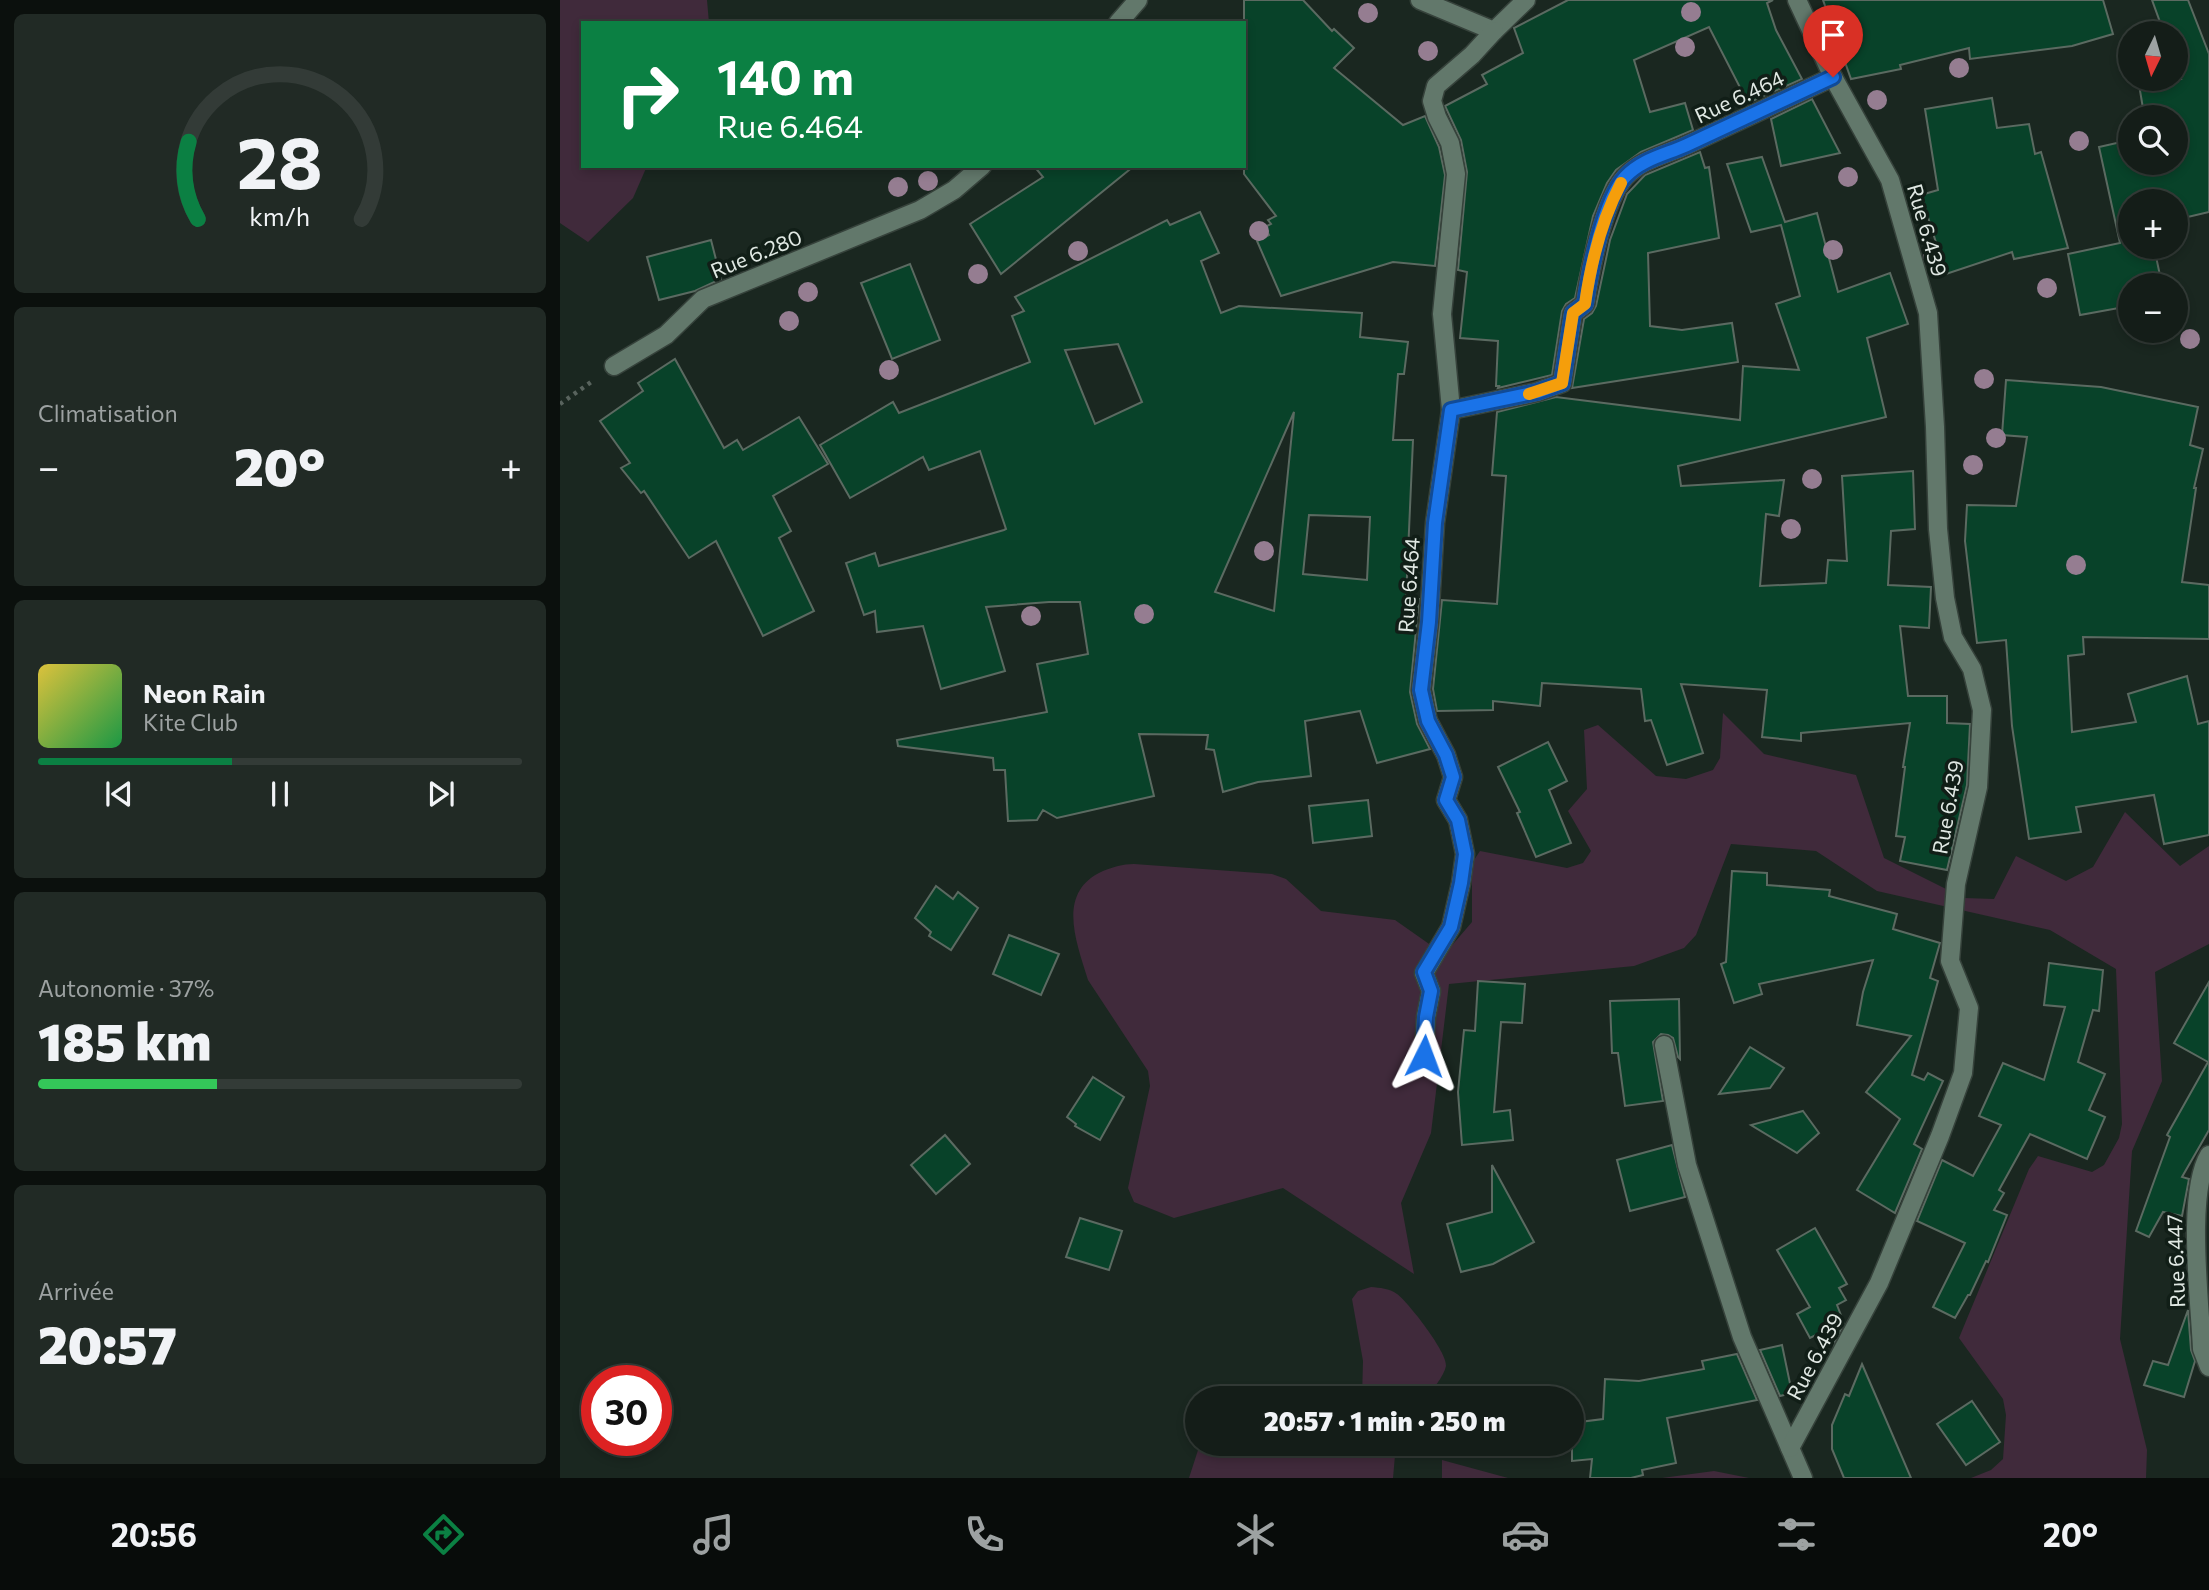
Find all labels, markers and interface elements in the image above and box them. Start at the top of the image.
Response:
pin [1803,5,1863,77]
icon: arrive [1814,16,1852,54]
north arrow [2118,21,2188,91]
map controls [2118,21,2188,343]
text: 140 m [717,45,854,105]
icon: right [602,49,693,140]
street label: Rue 6.464 [1690,64,1788,128]
text: Rue 6.464 [717,105,863,145]
button: search [2118,105,2188,175]
text: 28 [237,116,323,205]
street label: Rue 6.439 [1903,181,1953,279]
button: + [2118,189,2188,259]
text: km/h [250,201,310,231]
street label: Rue 6.280 [707,223,805,283]
button: − [2118,273,2188,343]
text: Climatisation [38,399,178,427]
text: 20° [234,433,325,497]
text: − [38,442,60,489]
text: + [500,442,522,489]
street label: Rue 6.464 [1392,536,1424,634]
text: Neon Rain [143,677,266,708]
text: Kite Club [143,708,238,736]
street label: Rue 6.439 [1926,758,1968,856]
icon: previous [100,775,138,813]
icon: pause [261,775,299,813]
icon: next [422,775,460,813]
text: Autonomie · 37% [38,974,214,1002]
text: 185 km [38,1008,211,1072]
position arrow [1387,1019,1461,1093]
street label: Rue 6.447 [2161,1214,2189,1308]
text: Arrivée [38,1277,114,1305]
street label: Rue 6.439 [1781,1308,1847,1404]
text: 20:57 [38,1311,177,1375]
speed limit sign: 30 [581,1365,672,1456]
text: 20:57 · 1 min · 250 m [1264,1405,1505,1436]
icon: directions [419,1510,468,1559]
icon: music [689,1510,738,1559]
icon: phone [960,1510,1009,1559]
icon: climate [1231,1510,1280,1559]
icon: car [1501,1510,1550,1559]
icon: filters [1772,1510,1821,1559]
text: 20:56 [111,1514,197,1554]
text: 20° [2043,1514,2098,1554]

